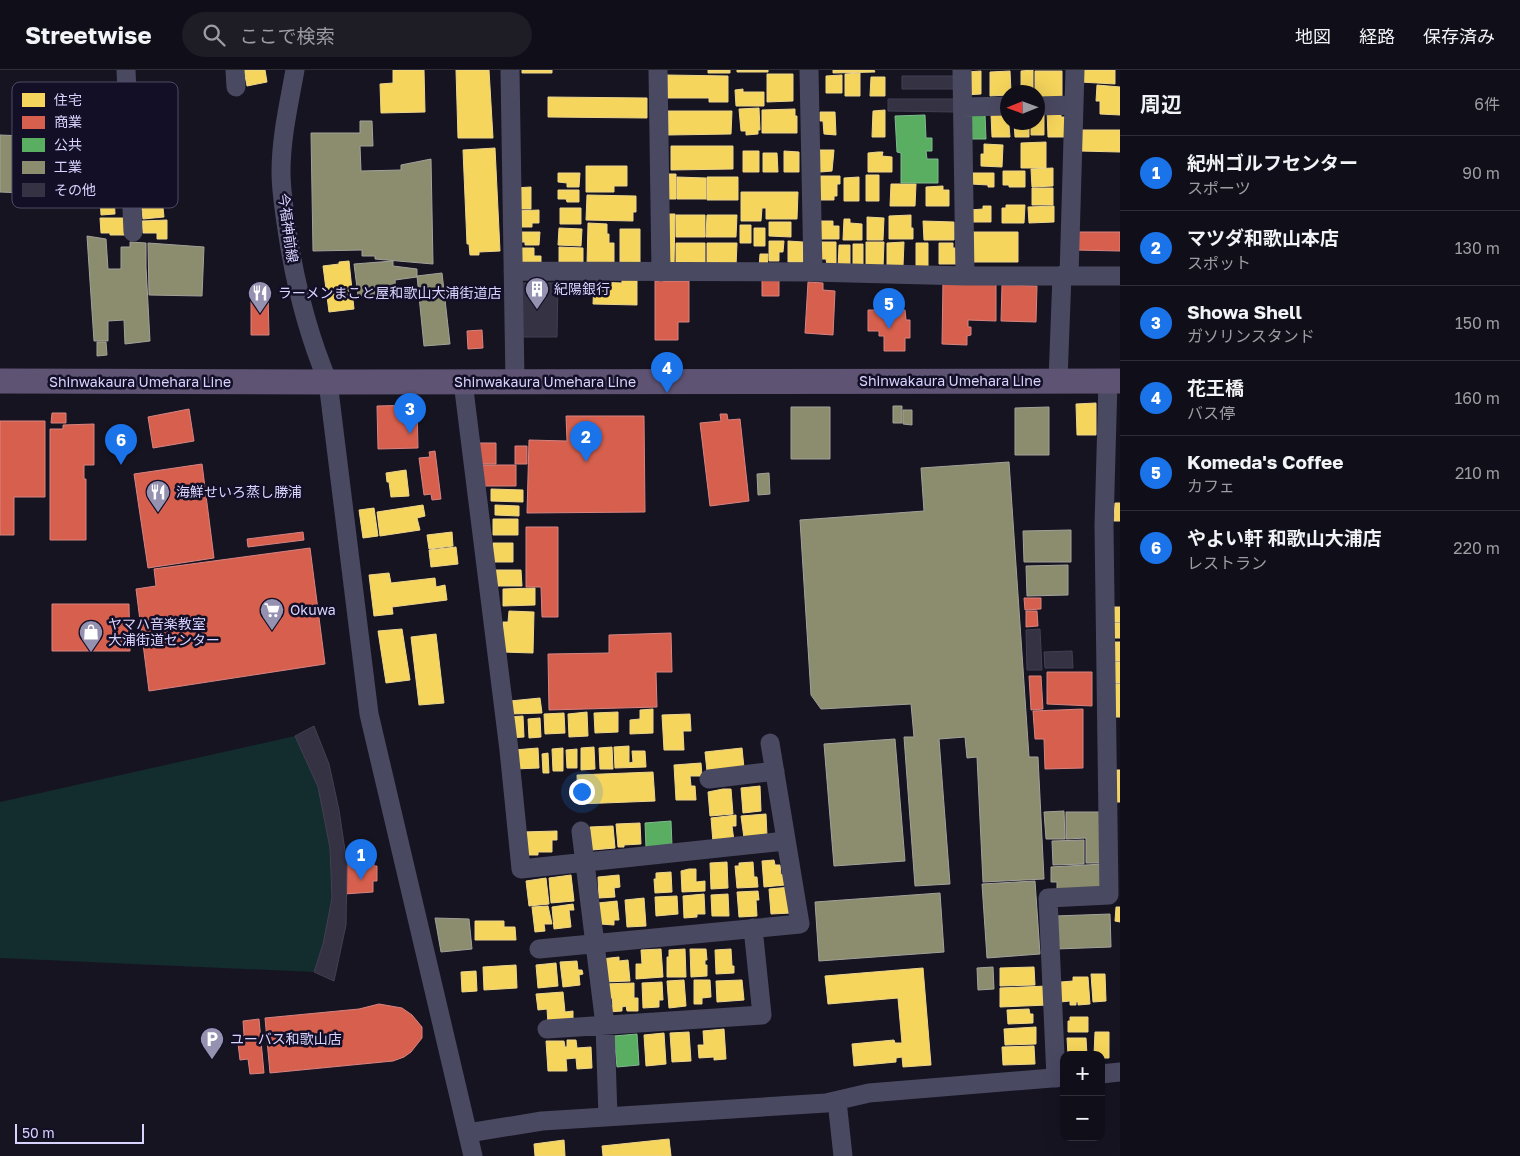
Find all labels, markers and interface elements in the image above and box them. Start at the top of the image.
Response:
search box [182,12,532,57]
text: Streetwise [25,20,152,49]
icon: search [200,21,228,49]
text: ここで検索 [240,24,335,47]
text: 地図 [1295,25,1331,47]
text: 経路 [1359,25,1395,47]
text: 保存済み [1423,25,1495,47]
legend [12,82,178,208]
north arrow [1000,85,1045,130]
text: 住宅 [54,91,82,108]
text: 周辺 [1140,91,1182,117]
text: 6件 [1474,94,1500,114]
text: 商業 [54,113,82,130]
text: 公共 [54,136,82,153]
text: 紀州ゴルフセンター [1187,151,1358,174]
text: 工業 [54,158,82,175]
text: 1 [1152,163,1160,183]
text: 90 m [1462,163,1500,183]
text: スポーツ [1187,178,1251,198]
text: その他 [54,181,96,198]
street label: 今福神前線 [275,192,302,264]
text: マツダ和歌山本店 [1187,226,1339,249]
text: 2 [1151,238,1161,258]
text: 130 m [1455,238,1500,258]
text: スポット [1187,253,1251,273]
building icon: 紀陽銀行 [524,276,550,310]
restaurant icon: ラーメンまこと屋和歌山大浦街道店 [247,280,273,314]
place label: 紀陽銀行 [554,280,610,297]
place label: ラーメンまこと屋和歌山大浦街道店 [278,284,501,301]
pin: 5 [873,288,905,329]
text: Showa Shell [1187,300,1302,323]
text: 3 [1151,313,1161,333]
text: 150 m [1455,313,1500,333]
text: ガソリンスタンド [1187,326,1315,346]
pin: 4 [651,352,683,393]
street label: Shinwakaura Umehara Line [859,372,1041,389]
street label: Shinwakaura Umehara Line [49,373,231,390]
street label: Shinwakaura Umehara Line [454,373,636,390]
text: 花王橋 [1187,376,1244,399]
text: 4 [1151,388,1161,408]
text: 160 m [1454,388,1500,408]
pin: 3 [394,393,426,434]
text: バス停 [1187,403,1235,423]
pin: 2 [570,421,602,462]
pin: 6 [105,424,137,465]
text: Komeda's Coffee [1187,450,1343,473]
text: 5 [1151,463,1161,483]
text: 210 m [1455,463,1500,483]
text: カフェ [1187,476,1235,496]
restaurant icon: 海鮮せいろ蒸し勝浦 [145,479,171,513]
place label: 海鮮せいろ蒸し勝浦 [176,483,302,500]
text: やよい軒 和歌山大浦店 [1187,526,1382,549]
text: 6 [1151,538,1161,558]
text: 220 m [1453,538,1500,558]
text: レストラン [1187,553,1267,573]
supermarket icon: Okuwa [259,597,285,631]
place label: Okuwa [290,601,336,618]
place label: ヤマハ音楽教室 大浦街道センター [108,615,220,648]
shop icon: ヤマハ音楽教室 大浦街道センター [78,619,104,653]
your location [569,779,595,805]
pin: 1 [345,839,377,880]
parking icon: ユーバス和歌山店 [199,1026,225,1060]
place label: ユーバス和歌山店 [230,1030,342,1047]
map controls [1060,1051,1105,1141]
button: + [1060,1051,1105,1096]
button: − [1060,1096,1105,1141]
scale bar [15,1121,144,1144]
text: 50 m [22,1124,55,1141]

